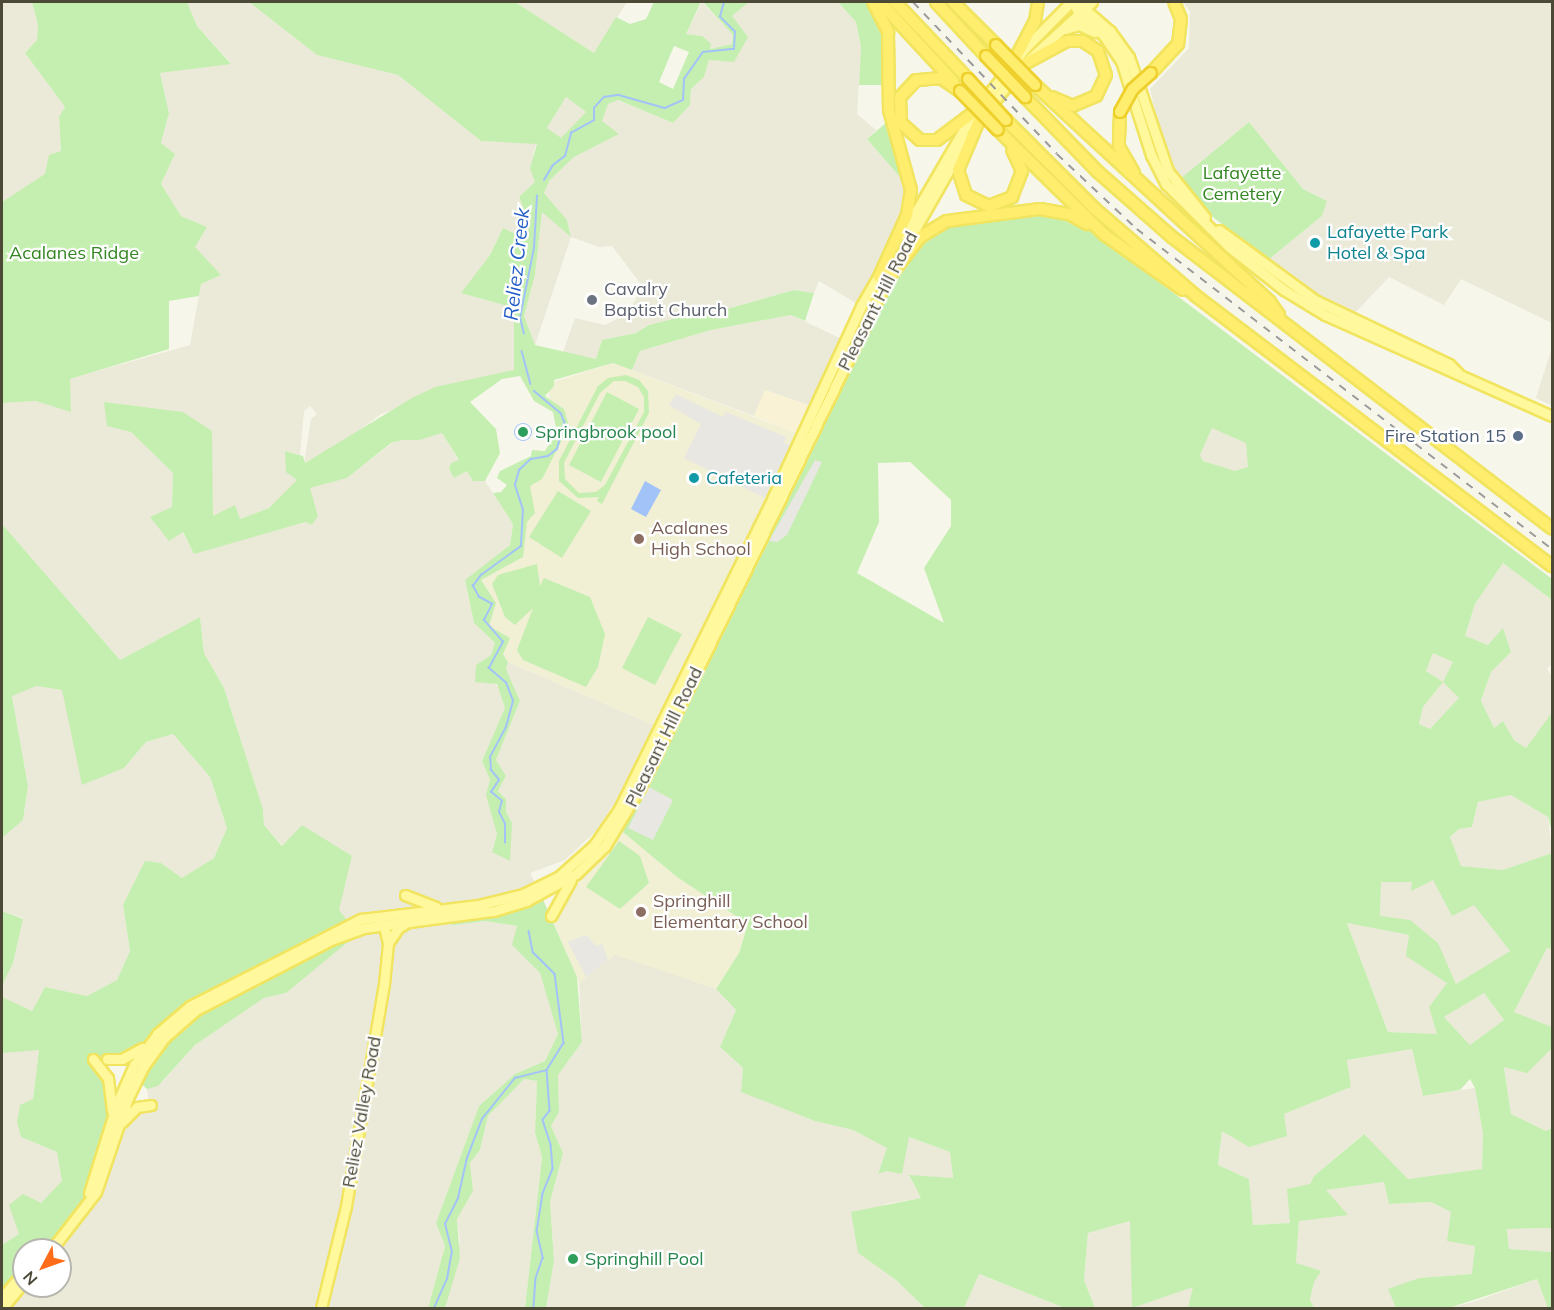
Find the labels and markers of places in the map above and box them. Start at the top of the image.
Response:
place label: Lafayette Park Hotel & Spa [1327,222,1448,264]
marker: Lafayette Park Hotel & Spa [1308,236,1322,250]
place label: Cavalry Baptist Church [604,279,727,322]
marker: Cavalry Baptist Church [585,293,599,307]
place label: Springbrook pool [535,421,677,443]
marker: Springbrook pool [516,425,530,439]
place label: Fire Station 15 [1385,425,1506,447]
marker: Fire Station 15 [1511,429,1525,443]
place label: Cafeteria [706,467,782,489]
marker: Cafeteria [687,471,701,485]
place label: Acalanes High School [651,518,751,560]
marker: Acalanes High School [632,532,646,546]
place label: Springhill Elementary School [653,891,808,934]
marker: Springhill Elementary School [634,905,648,919]
place label: Springhill Pool [585,1248,703,1270]
marker: Springhill Pool [566,1252,580,1266]

